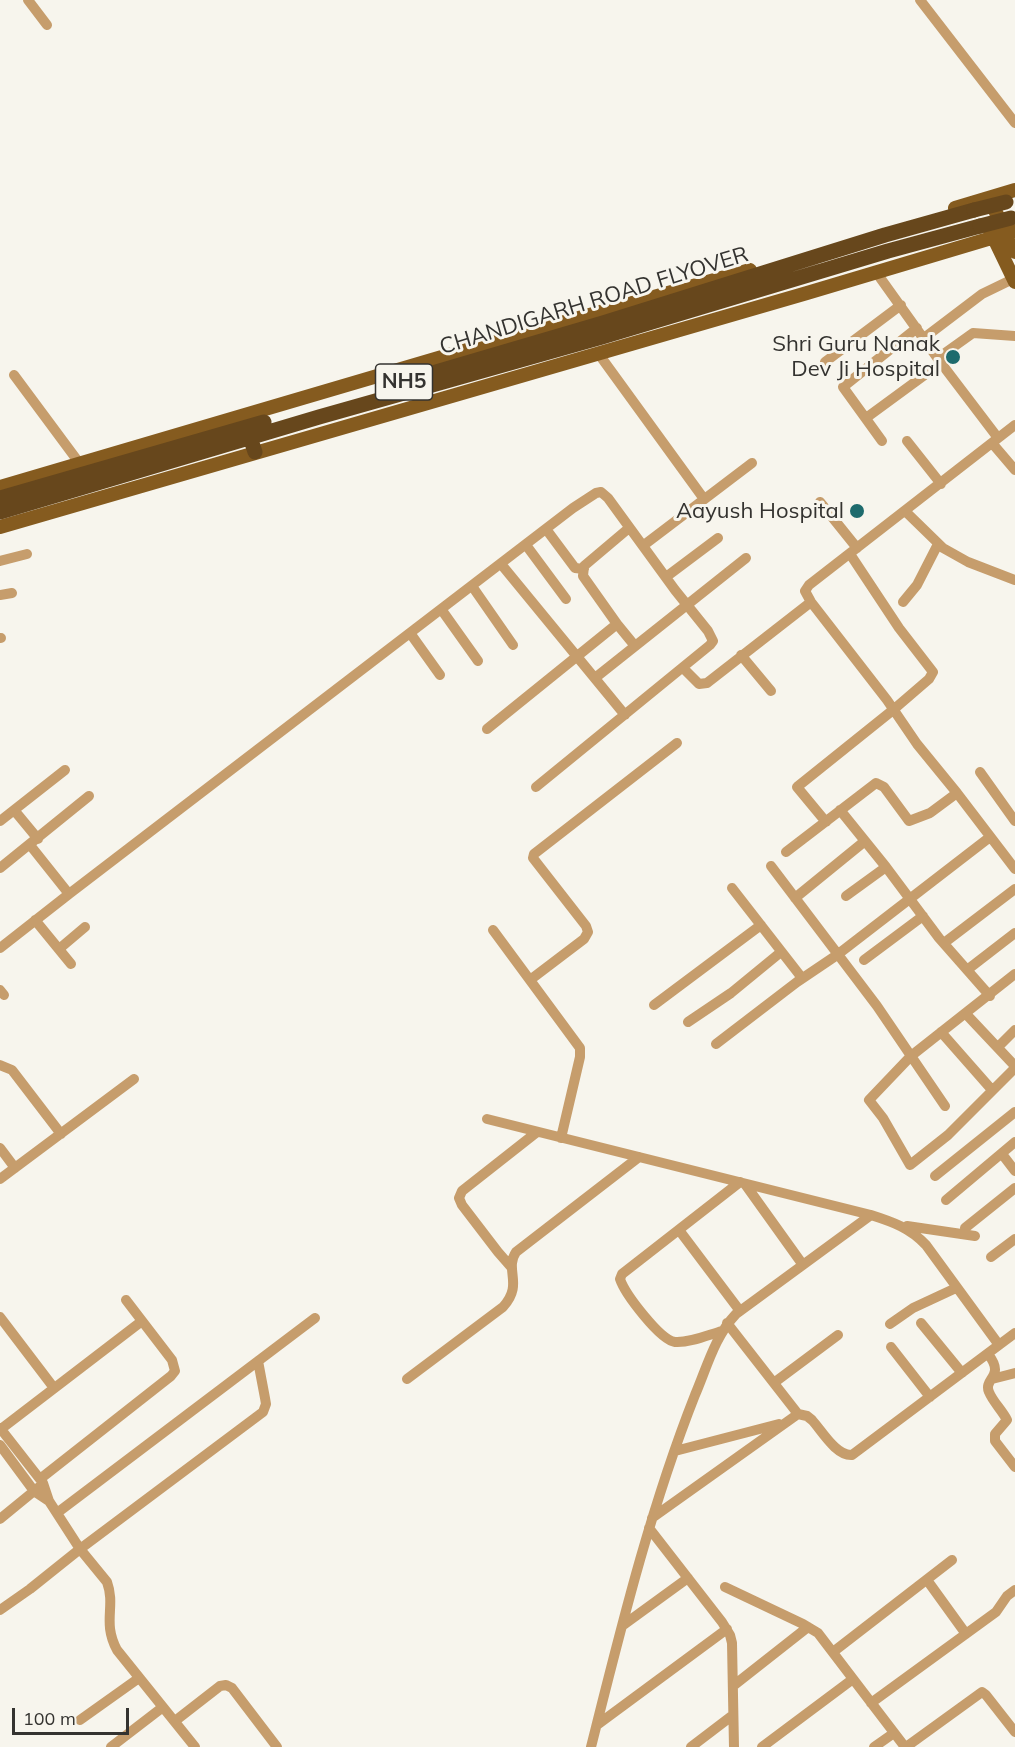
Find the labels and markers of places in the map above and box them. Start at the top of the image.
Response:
place label: Shri Guru Nanak Dev Ji Hospital [772,331,940,382]
marker: Shri Guru Nanak Dev Ji Hospital [944,348,962,366]
place label: Aayush Hospital [676,498,844,524]
marker: Aayush Hospital [848,502,866,520]

